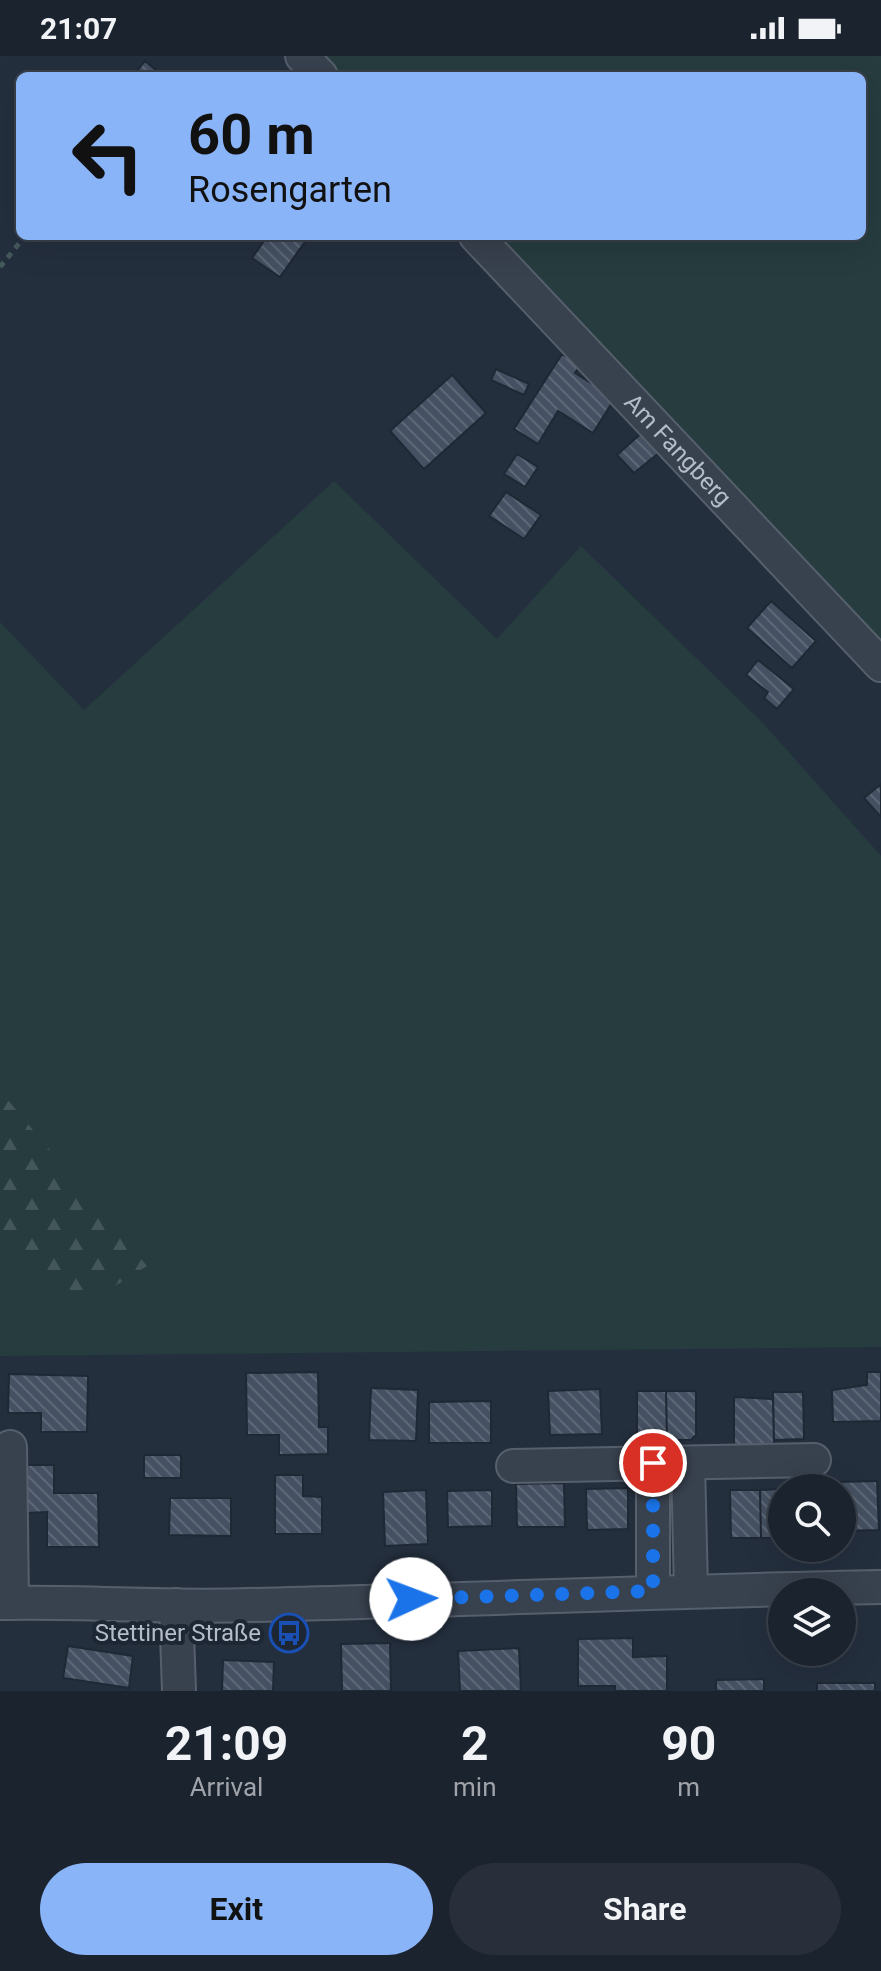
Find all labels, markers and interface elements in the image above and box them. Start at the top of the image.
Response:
text: 21:07 [40,11,117,46]
text: 60 m [188,102,315,168]
icon: left [56,104,160,208]
text: Rosengarten [188,169,392,211]
street label: Am Fangberg [619,388,737,511]
pin [619,1429,687,1497]
icon: arrive [631,1441,675,1485]
map controls [768,1474,856,1666]
button: search [768,1474,856,1562]
position arrow [369,1557,453,1641]
button: layers [768,1578,856,1666]
bus stop icon: Stettiner Straße [268,1612,310,1654]
place label: Stettiner Straße [95,1619,261,1647]
text: 21:09 [165,1715,288,1772]
text: 2 [461,1715,489,1772]
text: 90 [661,1715,716,1772]
text: Arrival [190,1772,263,1802]
text: min [453,1772,497,1802]
text: m [677,1772,700,1802]
button: Exit [40,1863,433,1955]
button: Share [449,1863,841,1955]

